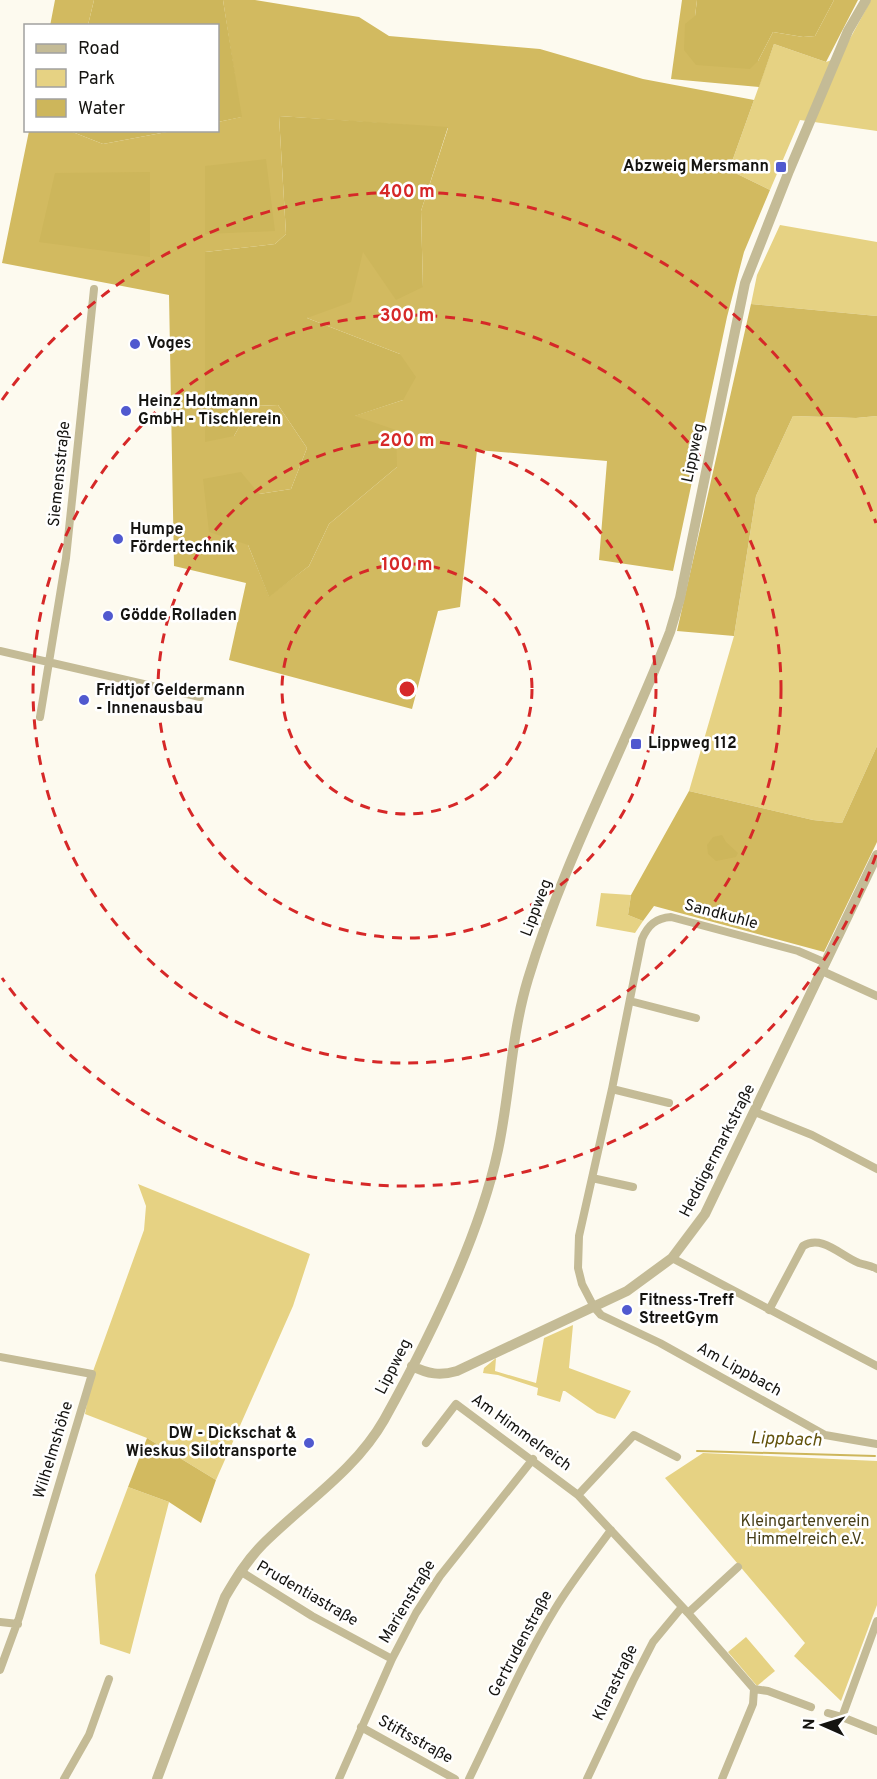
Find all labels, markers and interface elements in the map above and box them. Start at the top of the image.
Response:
legend [24,24,219,132]
text: Road [78,38,120,61]
text: Park [78,68,115,91]
text: Water [78,98,125,121]
place label: Abzweig Mersmann [623,157,769,177]
marker: Abzweig Mersmann [774,160,788,174]
text: 400 m [379,181,435,204]
text: 300 m [380,305,434,328]
place label: Voges [147,334,191,354]
marker: Voges [128,337,142,351]
place label: Heinz Holtmann GmbH - Tischlerein [138,392,281,430]
marker: Heinz Holtmann GmbH - Tischlerein [119,404,133,418]
street label: Siemensstraße [45,420,75,528]
street label: Lippweg [678,422,710,484]
text: 200 m [379,430,435,453]
place label: Humpe Fördertechnik [130,520,235,558]
marker: Humpe Fördertechnik [111,532,125,546]
text: 100 m [381,554,433,577]
place label: Gödde Rolladen [120,606,237,626]
marker: Gödde Rolladen [101,609,115,623]
centre of rings [397,679,417,699]
place label: Fridtjof Geldermann - Innenausbau [96,681,245,719]
marker: Fridtjof Geldermann - Innenausbau [77,693,91,707]
place label: Lippweg 112 [648,734,737,754]
marker: Lippweg 112 [629,737,643,751]
street label: Lippweg [517,876,557,940]
street label: Sandkuhle [682,896,760,934]
street label: Heddigermarkstraße [676,1081,760,1221]
place label: Fitness-Treff StreetGym [639,1291,734,1329]
marker: Fitness-Treff StreetGym [620,1303,634,1317]
street label: Lippweg [371,1336,417,1398]
street label: Am Lippbach [693,1338,785,1402]
street label: Am Himmelreich [467,1390,575,1476]
street label: Wilhelmshöhe [30,1399,78,1501]
place label: DW - Dickschat & Wieskus Silotransporte [126,1424,297,1462]
water label: Lippbach [750,1427,822,1453]
marker: DW - Dickschat & Wieskus Silotransporte [302,1436,316,1450]
park label: Kleingartenverein Himmelreich e.V. [741,1512,869,1550]
street label: Prudentiastraße [252,1557,362,1631]
street label: Marienstraße [375,1557,441,1647]
street label: Gertrudenstraße [484,1587,558,1701]
street label: Klarastraße [589,1642,643,1724]
north arrow [793,1695,853,1755]
street label: Stiftsstraße [374,1711,456,1769]
text: N [800,1718,820,1731]

